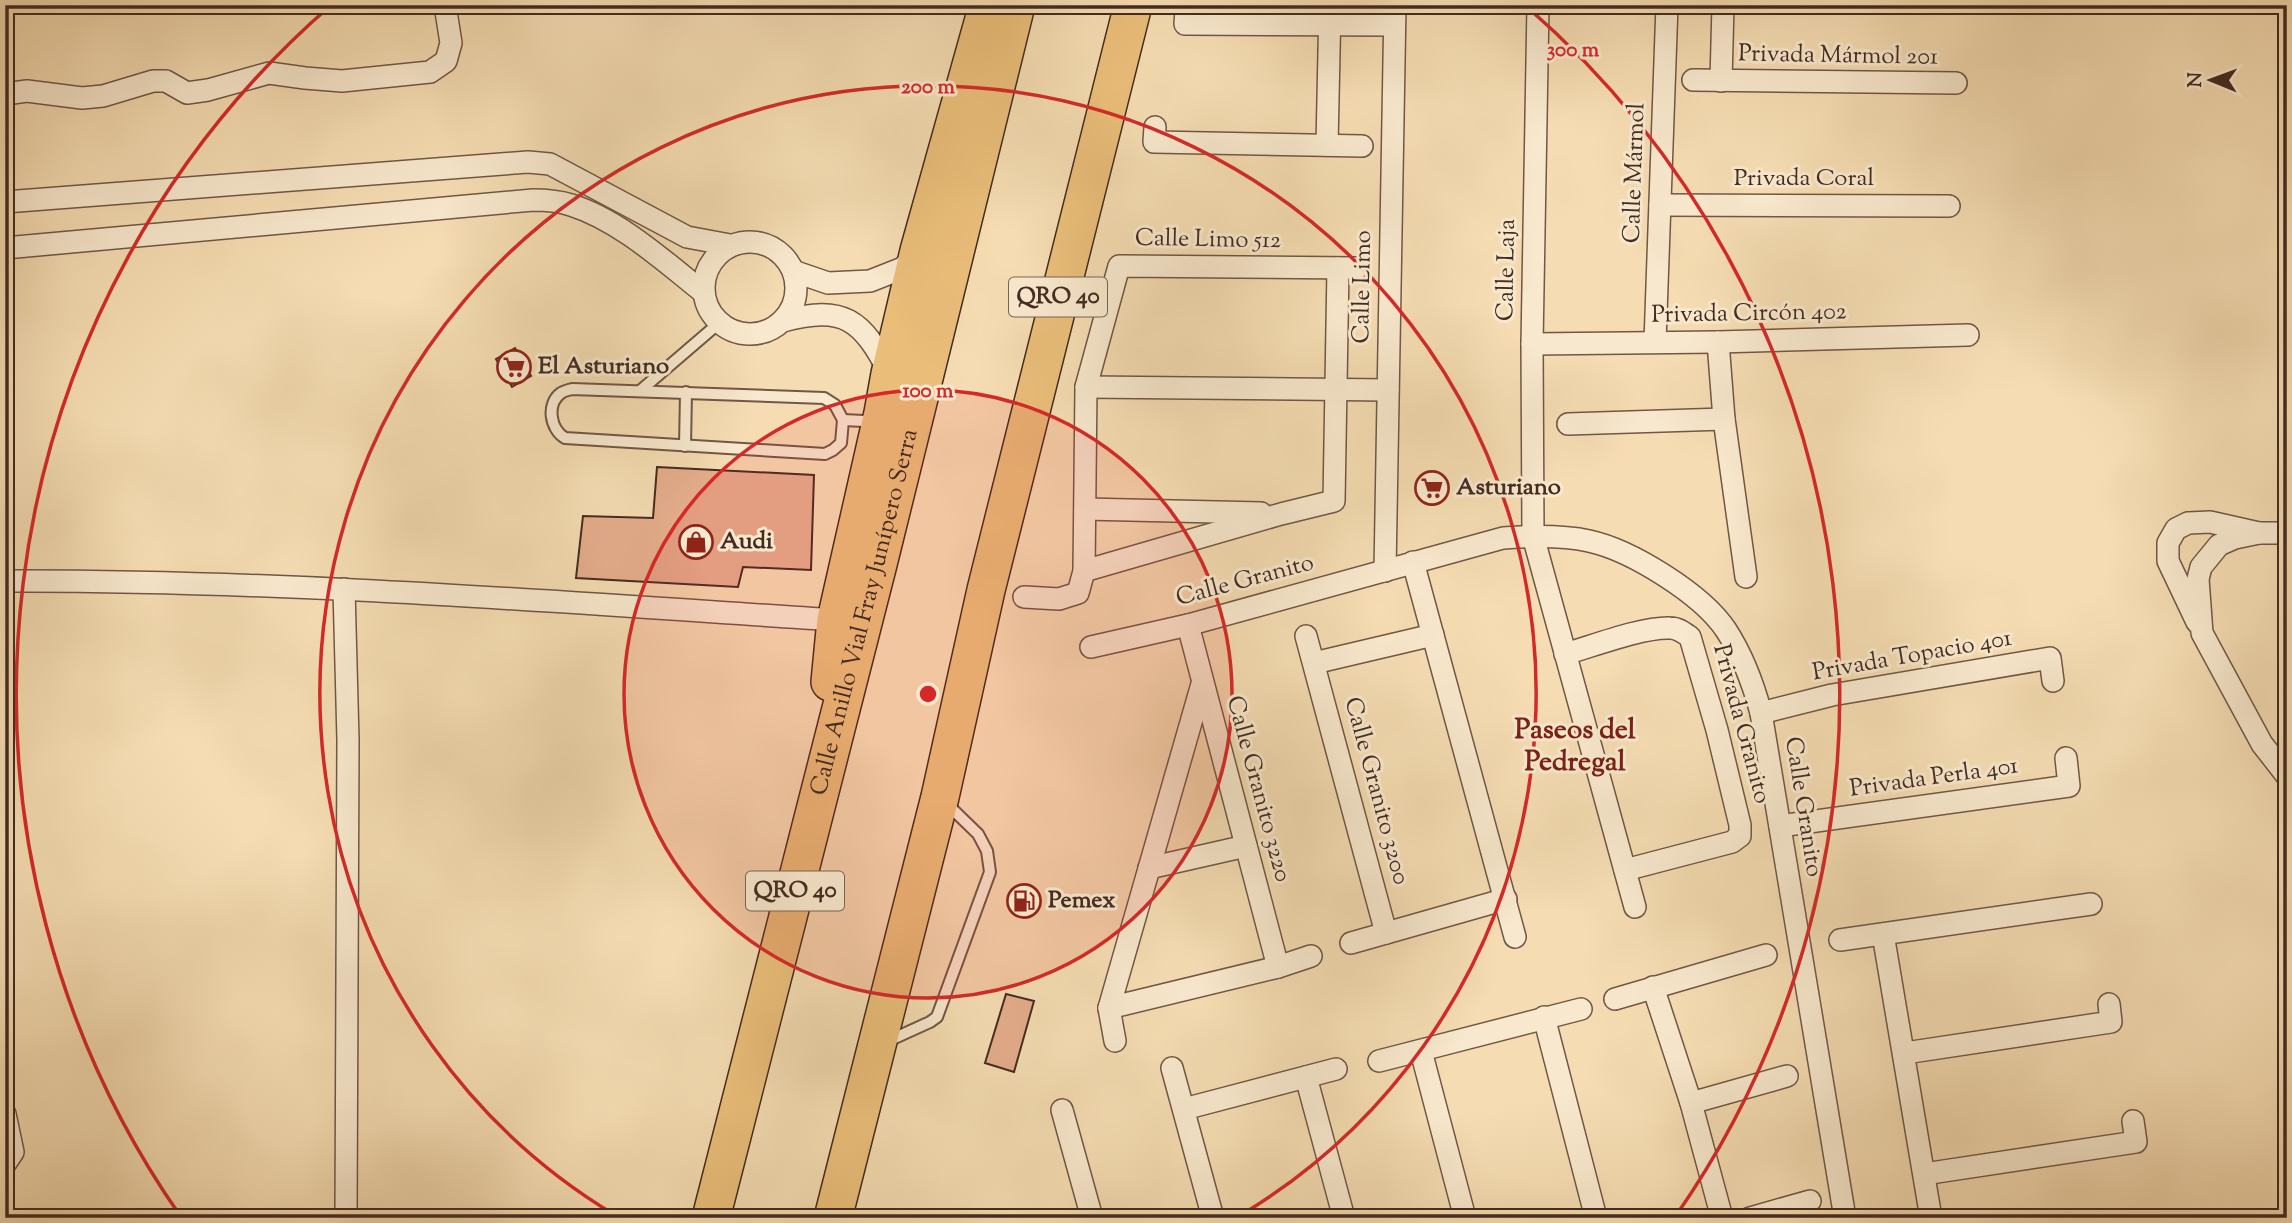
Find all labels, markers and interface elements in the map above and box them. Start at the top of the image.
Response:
text: 300 m [1547,36,1600,66]
street label: Privada Mármol 201 [1738,37,1938,75]
north arrow [2176,46,2246,116]
text: N [2183,72,2210,88]
text: 200 m [901,73,956,103]
street label: Calle Mármol [1616,102,1654,244]
street label: Privada Coral [1734,162,1875,196]
street label: Calle Laja [1489,218,1525,322]
street label: Calle Limo 512 [1135,222,1281,258]
street label: Calle Limo [1345,230,1381,344]
road number: QRO 40 [1009,278,1107,316]
street label: Privada Circón 402 [1651,295,1847,333]
supermarket icon: El Asturiano [495,348,533,386]
place label: El Asturiano [538,350,669,384]
text: 100 m [903,377,954,407]
street label: Calle Anillo Vial Fray Junípero Serra [803,425,928,799]
supermarket icon: Asturiano [1413,469,1451,507]
place label: Asturiano [1456,471,1561,505]
shop icon: Audi [677,523,715,561]
place label: Audi [720,525,773,559]
street label: Calle Granito [1172,546,1318,616]
street label: Privada Topacio 401 [1810,622,2014,690]
street label: Privada Granito [1703,640,1779,808]
centre of rings [916,682,940,706]
street label: Calle Granito 3220 [1217,692,1299,886]
street label: Calle Granito 3200 [1335,693,1417,889]
district label: Paseos del Pedregal [1515,711,1636,783]
street label: Calle Granito [1775,734,1831,880]
street label: Privada Perla 401 [1848,749,2020,807]
road number: QRO 40 [746,872,844,911]
fuel station icon: Pemex [1005,882,1043,920]
place label: Pemex [1048,884,1115,918]

